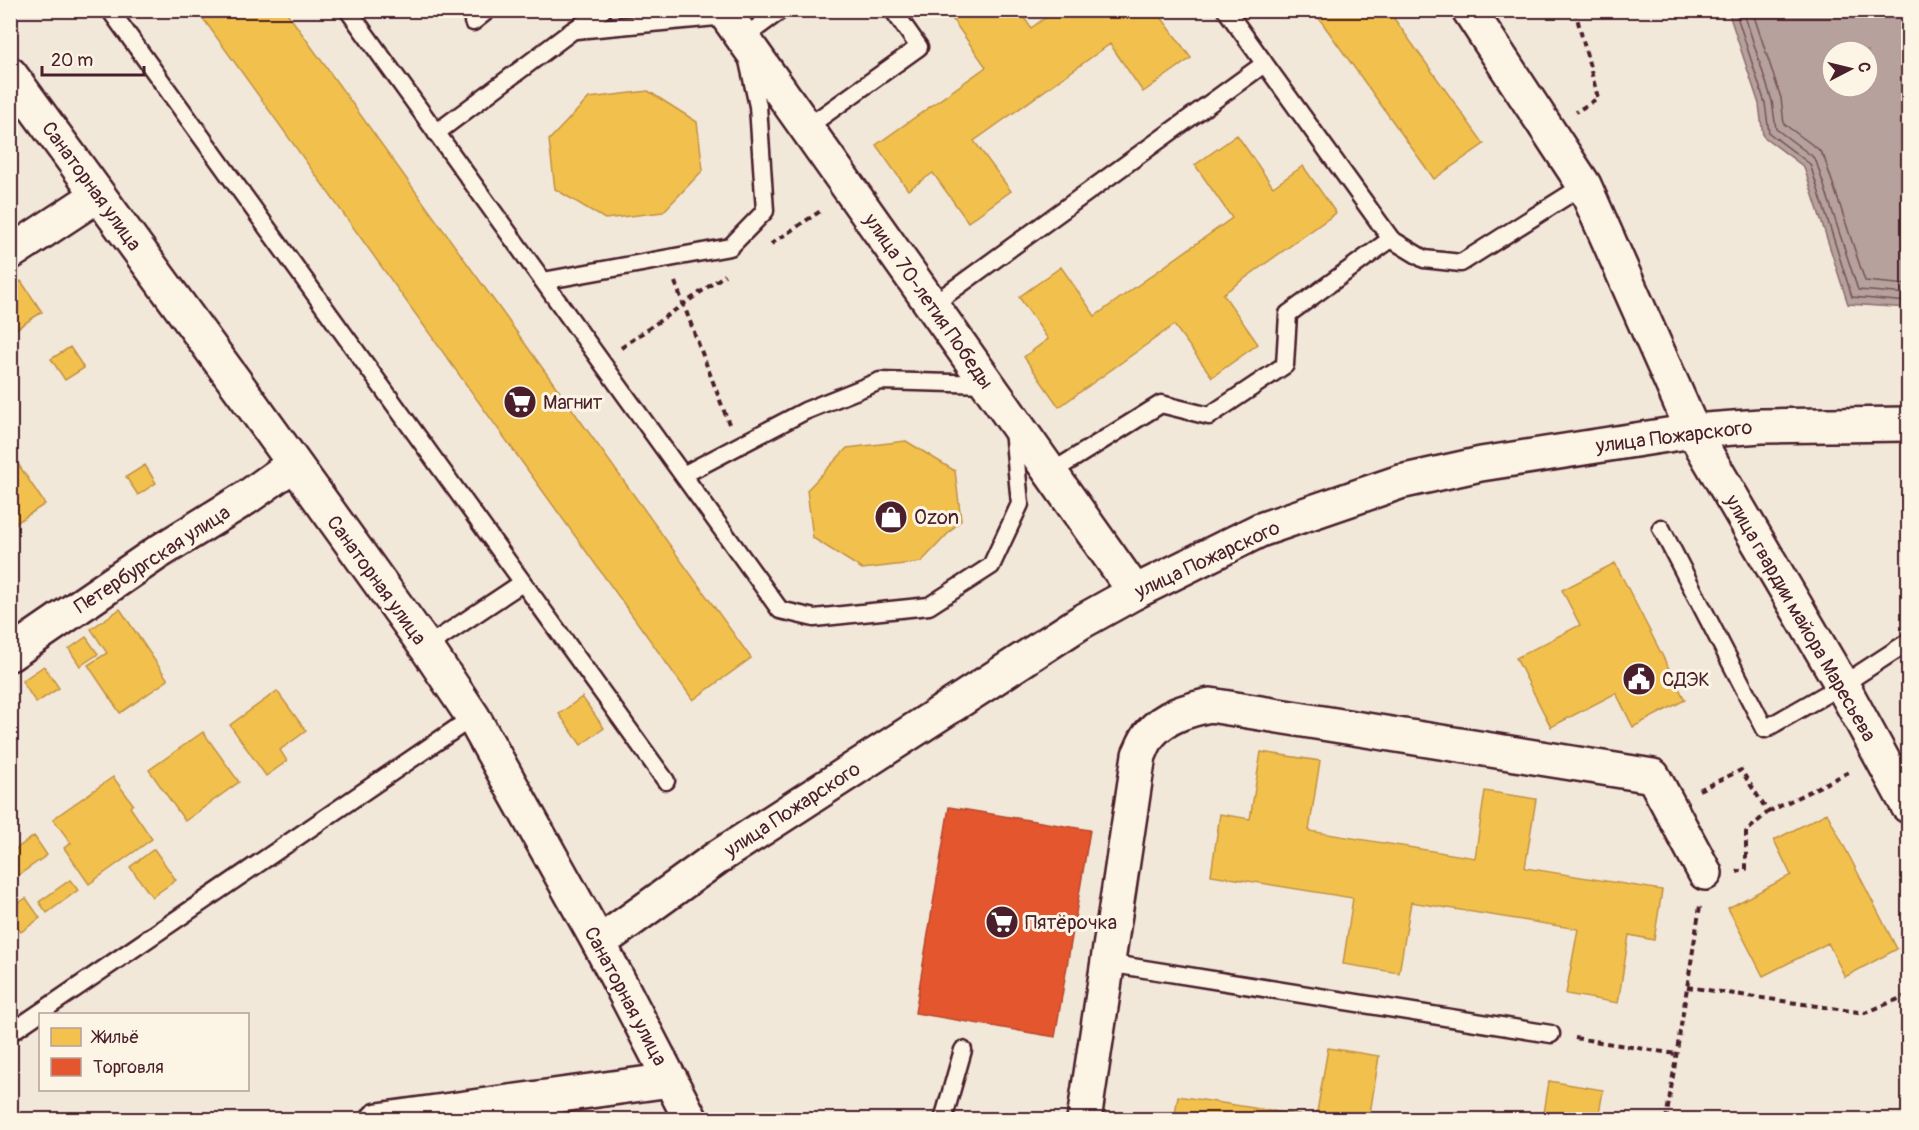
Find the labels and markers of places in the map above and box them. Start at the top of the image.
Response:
supermarket icon: Магнит [502,384,538,420]
place label: Магнит [543,390,602,415]
shop icon: Ozon [873,499,909,535]
place label: Ozon [914,505,959,530]
public building icon: СДЭК [1621,661,1657,697]
place label: СДЭК [1662,667,1710,692]
supermarket icon: Пятёрочка [984,904,1020,940]
place label: Пятёрочка [1025,910,1117,935]

